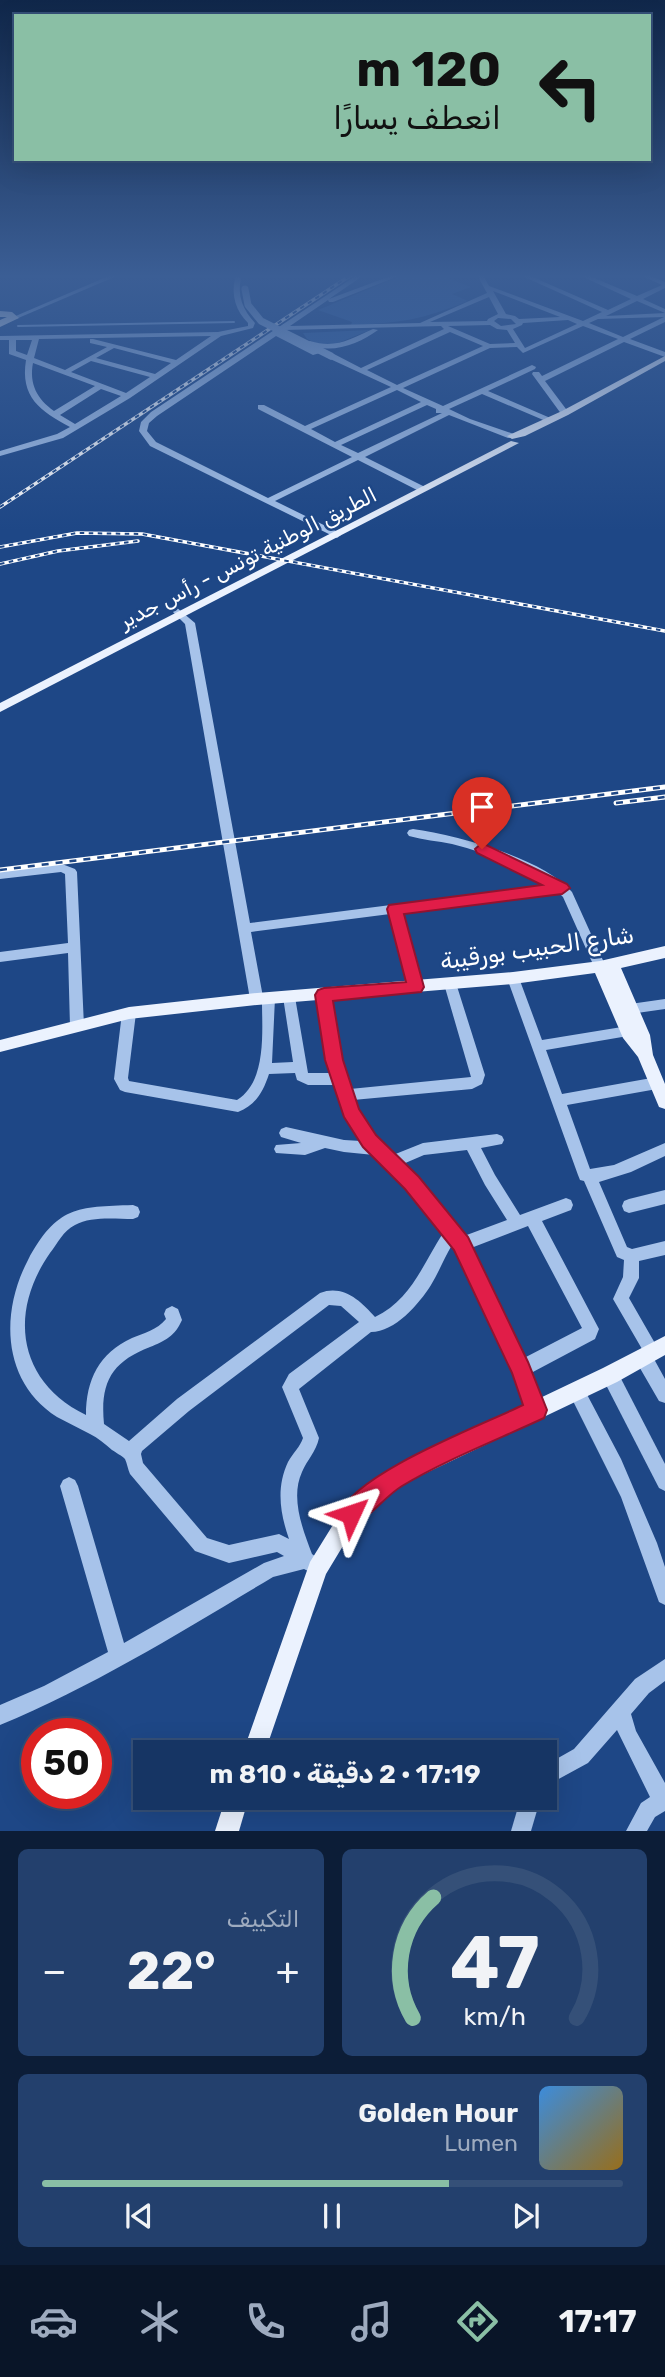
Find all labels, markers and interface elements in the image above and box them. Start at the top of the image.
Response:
text: 120 m [356,40,501,98]
icon: left [525,42,616,133]
text: انعطف يسارًا [333,99,501,137]
street label: الطريق الوطنية تونس - رأس جدير [113,482,381,634]
pin [452,777,512,849]
icon: arrive [463,788,501,826]
street label: شارع الحبيب بورقيبة [438,921,636,977]
position arrow [314,1477,388,1551]
speed limit sign: 50 [21,1718,112,1809]
text: 17:19 · 2 دقيقة · 810 m [209,1759,481,1790]
text: التكييف [227,1905,300,1933]
text: 47 [449,1921,539,2007]
text: 22° [127,1940,216,2002]
text: − [42,1948,67,1994]
text: + [276,1948,299,1994]
text: km/h [463,2002,525,2031]
text: Golden Hour [358,2098,518,2129]
text: Lumen [444,2129,518,2157]
icon: previous [120,2197,158,2235]
icon: pause [313,2197,351,2235]
icon: next [507,2197,545,2235]
icon: car [29,2297,78,2346]
icon: climate [135,2297,184,2346]
icon: phone [241,2297,290,2346]
icon: music [347,2297,396,2346]
icon: directions [453,2297,502,2346]
text: 17:17 [559,2302,637,2340]

